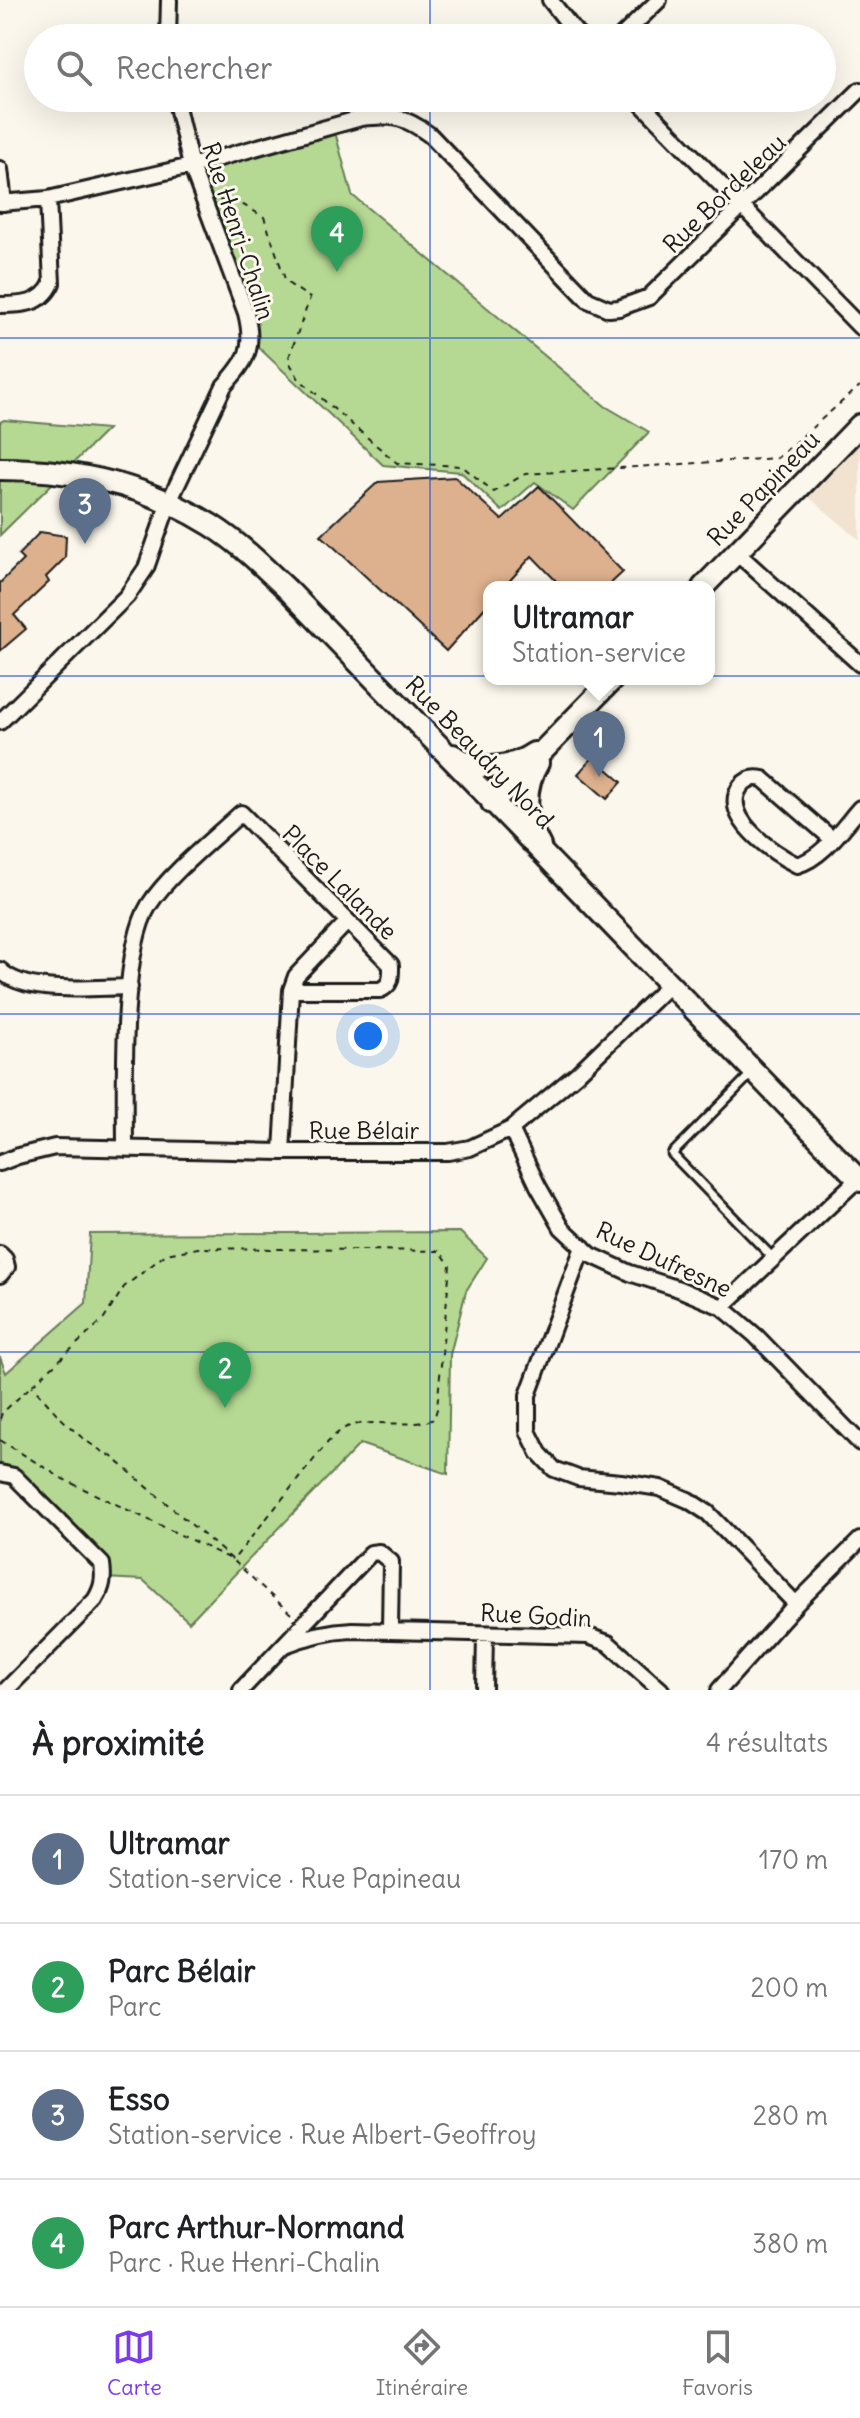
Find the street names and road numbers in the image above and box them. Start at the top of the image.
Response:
street label: Rue Bordeleau [656,127,792,259]
street label: Rue Henri-Chalin [196,138,282,324]
street label: Rue Papineau [701,424,825,552]
street label: Rue Beaudry Nord [400,669,560,835]
street label: Place Lalande [276,818,404,946]
street label: Rue Bélair [309,1115,419,1145]
street label: Rue Dufresne [591,1214,737,1304]
street label: Rue Godin [479,1597,593,1633]

